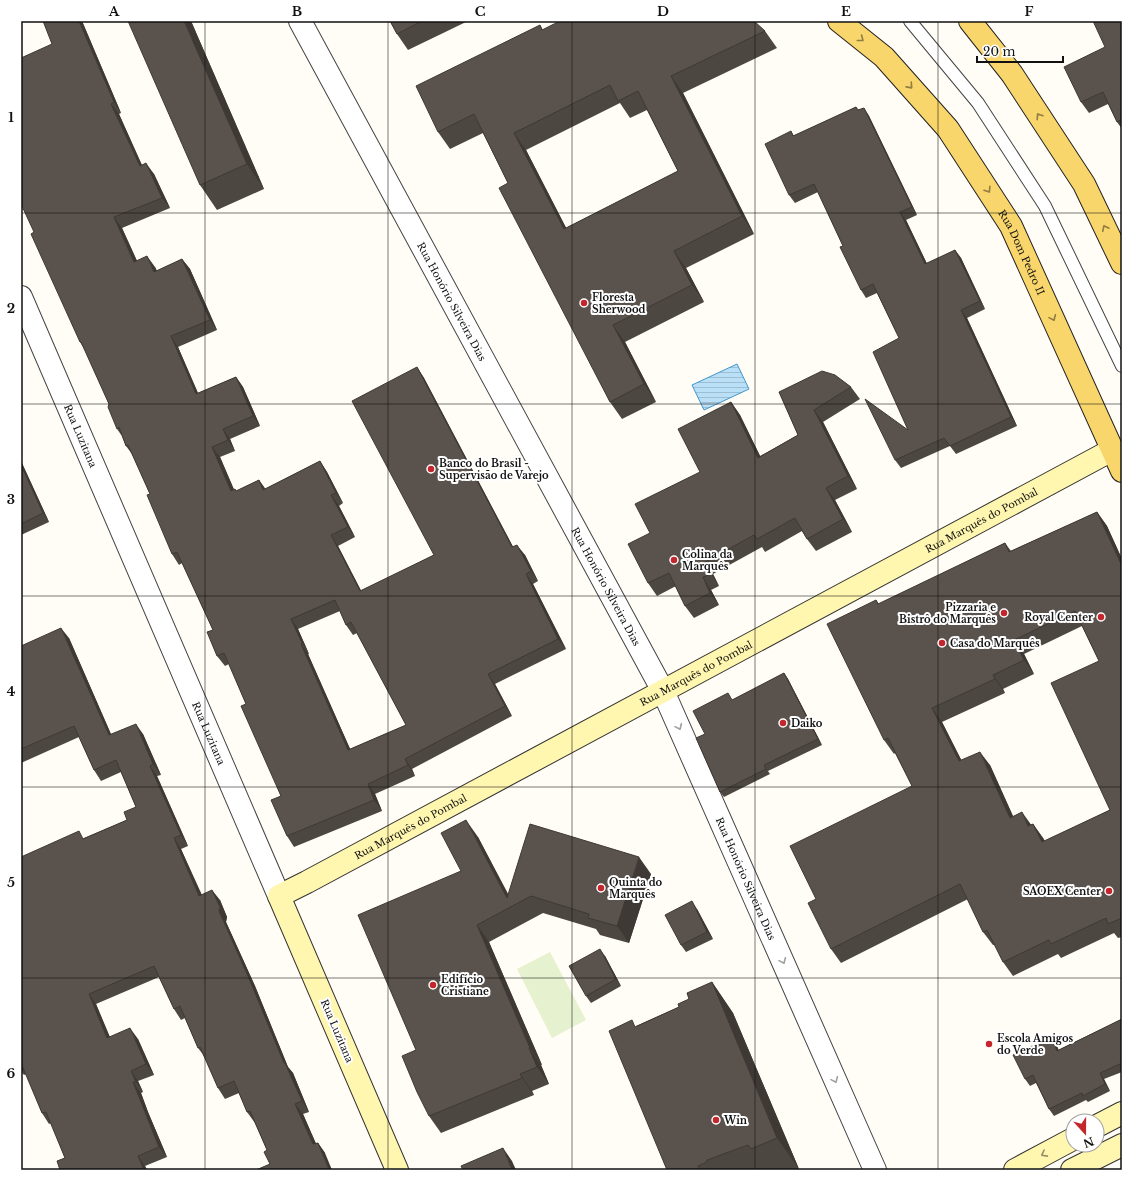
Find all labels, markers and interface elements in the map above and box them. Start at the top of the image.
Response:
text: A [108,3,120,20]
text: B [292,3,302,20]
text: C [475,3,486,20]
text: D [657,3,669,20]
text: E [841,3,851,20]
text: F [1025,3,1034,20]
one-way arrow [857,34,864,41]
scale bar [977,38,1063,64]
text: 20 m [983,44,1015,59]
one-way arrow [905,81,912,89]
text: 1 [8,109,14,126]
one-way arrow [1037,113,1044,120]
one-way arrow [983,185,990,192]
street label: Rua Dom Pedro II [996,207,1048,297]
one-way arrow [1102,224,1110,232]
street label: Rua Honório Silveira Dias [415,240,490,363]
place label: Floresta Sherwood [592,291,646,316]
marker: Floresta Sherwood [579,298,589,308]
text: 2 [7,300,15,317]
one-way arrow [1048,314,1056,321]
street label: Rua Luzitana [61,402,100,470]
place label: Banco do Brasil - Supervisão de Varejo [439,457,549,482]
marker: Banco do Brasil - Supervisão de Varejo [426,464,436,474]
street label: Rua Marquês do Pombal [923,485,1040,556]
text: 3 [7,491,15,508]
street label: Rua Honório Silveira Dias [569,525,644,648]
place label: Colina da Marquês [682,548,733,573]
marker: Colina da Marquês [669,555,679,565]
place label: Pizzaria e Bistrô do Marquês [899,601,996,626]
marker: Pizzaria e Bistrô do Marquês [999,608,1009,618]
place label: Royal Center [1024,611,1093,624]
marker: Royal Center [1096,612,1106,622]
place label: Casa do Marquês [950,637,1040,650]
street label: Rua Marquês do Pombal [637,638,754,709]
marker: Casa do Marquês [937,638,947,648]
text: 4 [7,683,16,700]
street label: Rua Luzitana [190,700,228,767]
place label: Daiko [791,717,823,730]
marker: Daiko [778,718,788,728]
one-way arrow [674,722,682,730]
street label: Rua Marquês do Pombal [352,791,469,862]
street label: Rua Honório Silveira Dias [713,815,779,942]
text: 5 [7,874,15,891]
place label: Quinta do Marquês [609,876,663,901]
marker: Quinta do Marquês [596,883,606,893]
place label: SAOEX Center [1023,885,1101,898]
marker: SAOEX Center [1104,886,1114,896]
one-way arrow [778,957,786,964]
place label: Edifício Cristiane [441,973,489,998]
marker: Edifício Cristiane [428,980,438,990]
street label: Rua Luzitana [318,997,356,1065]
place label: Escola Amigos do Verde [997,1032,1073,1057]
marker: Escola Amigos do Verde [984,1039,994,1049]
text: 6 [7,1065,16,1082]
one-way arrow [830,1076,838,1083]
north arrow [1065,1113,1105,1153]
place label: Win [723,1114,748,1127]
marker: Win [711,1115,721,1125]
text: N [1081,1134,1096,1151]
one-way arrow [1041,1150,1048,1157]

